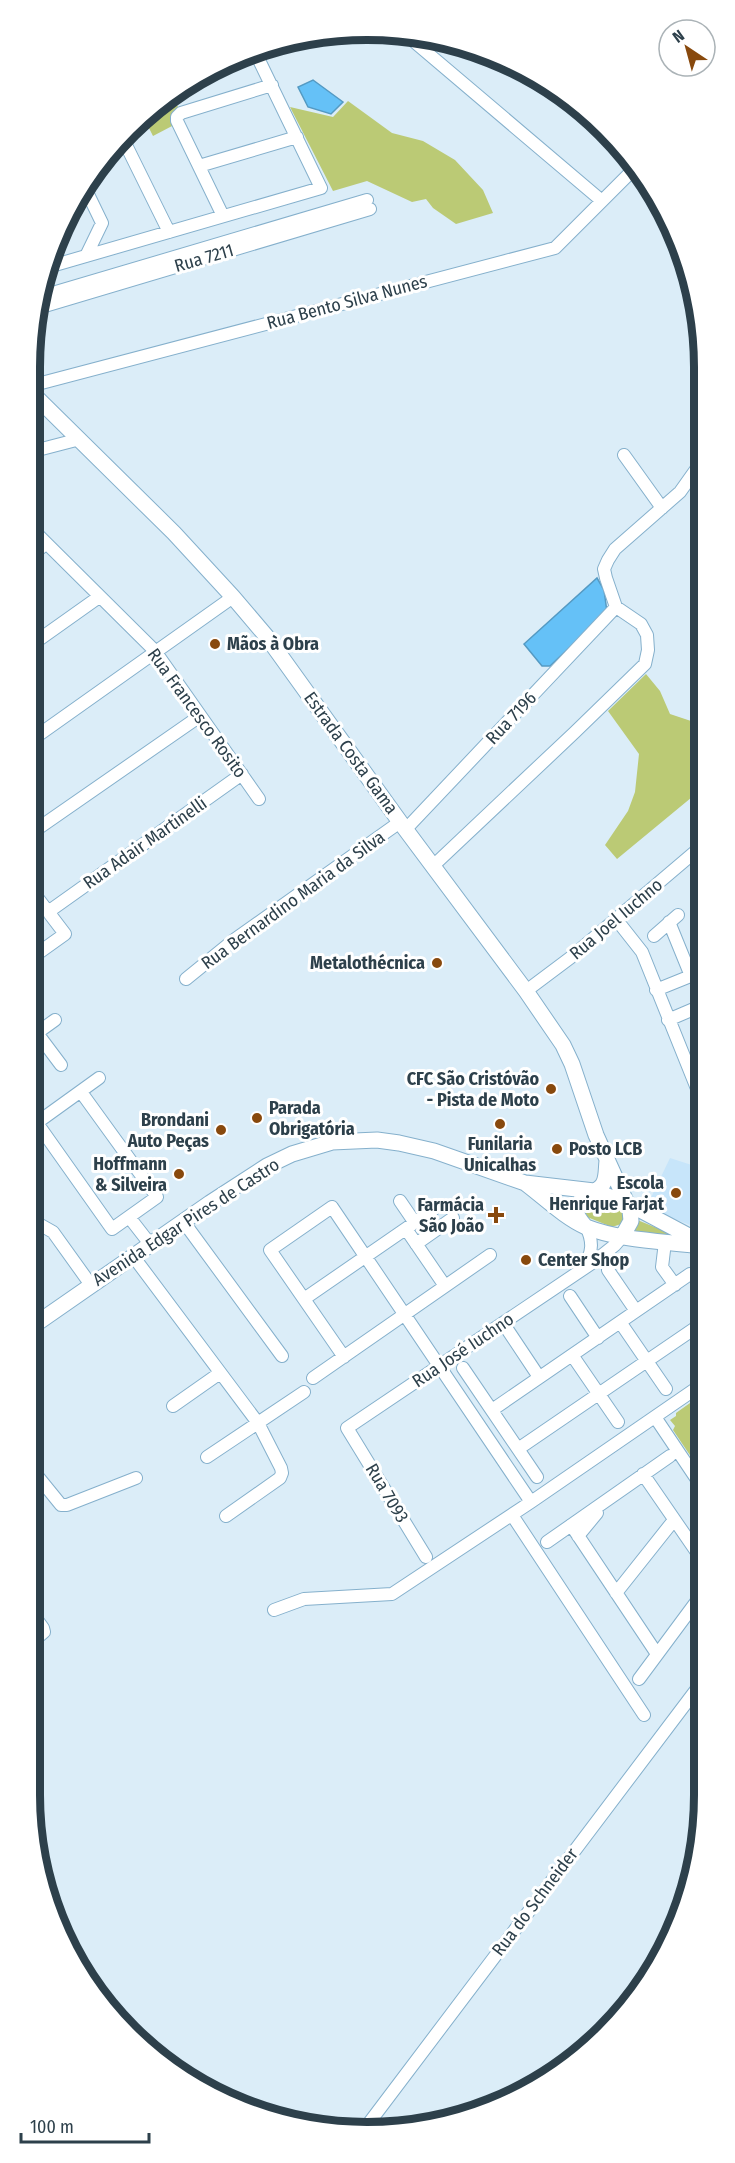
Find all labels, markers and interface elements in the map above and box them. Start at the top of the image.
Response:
north arrow [657,18,717,78]
text: N [669,26,688,47]
street label: Rua 7211 [172,239,236,277]
street label: Rua Bento Silva Nunes [264,270,430,334]
place label: Mãos à Obra [227,633,319,655]
marker: Mãos à Obra [208,637,222,651]
street label: Rua Francesco Rosito [143,644,251,782]
street label: Rua 7196 [481,687,541,749]
street label: Estrada Costa Gama [299,688,403,819]
street label: Rua Adair Martinelli [79,792,211,894]
street label: Rua Bernardino Maria da Silva [197,826,389,974]
street label: Rua Joel Iuchno [565,874,667,964]
place label: Metalothécnica [310,952,425,974]
marker: Metalothécnica [430,956,444,970]
place label: CFC São Cristóvão - Pista de Moto [407,1068,539,1111]
marker: CFC São Cristóvão - Pista de Moto [544,1082,558,1096]
place label: Parada Obrigatória [269,1097,355,1140]
place label: Brondani Auto Peças [127,1109,209,1152]
marker: Parada Obrigatória [250,1111,264,1125]
marker: Funilaria Unicalhas [493,1117,507,1131]
marker: Brondani Auto Peças [214,1123,228,1137]
place label: Funilaria Unicalhas [464,1133,536,1176]
place label: Posto LCB [569,1138,642,1160]
marker: Posto LCB [550,1142,564,1156]
street label: Avenida Edgar Pires de Castro [89,1153,283,1291]
place label: Hoffmann & Silveira [93,1153,167,1196]
marker: Hoffmann & Silveira [172,1167,186,1181]
place label: Escola Henrique Farjat [549,1172,665,1215]
marker: Escola Henrique Farjat [669,1186,683,1200]
place label: Farmácia São João [417,1194,484,1237]
marker: Farmácia São João [489,1208,503,1222]
place label: Center Shop [538,1249,629,1271]
marker: Center Shop [519,1253,533,1267]
street label: Rua José Iuchno [408,1308,518,1392]
street label: Rua 7093 [361,1459,413,1527]
street label: Rua do Schneider [487,1843,583,1960]
scale bar [21,2106,148,2144]
text: 100 m [30,2116,74,2138]

